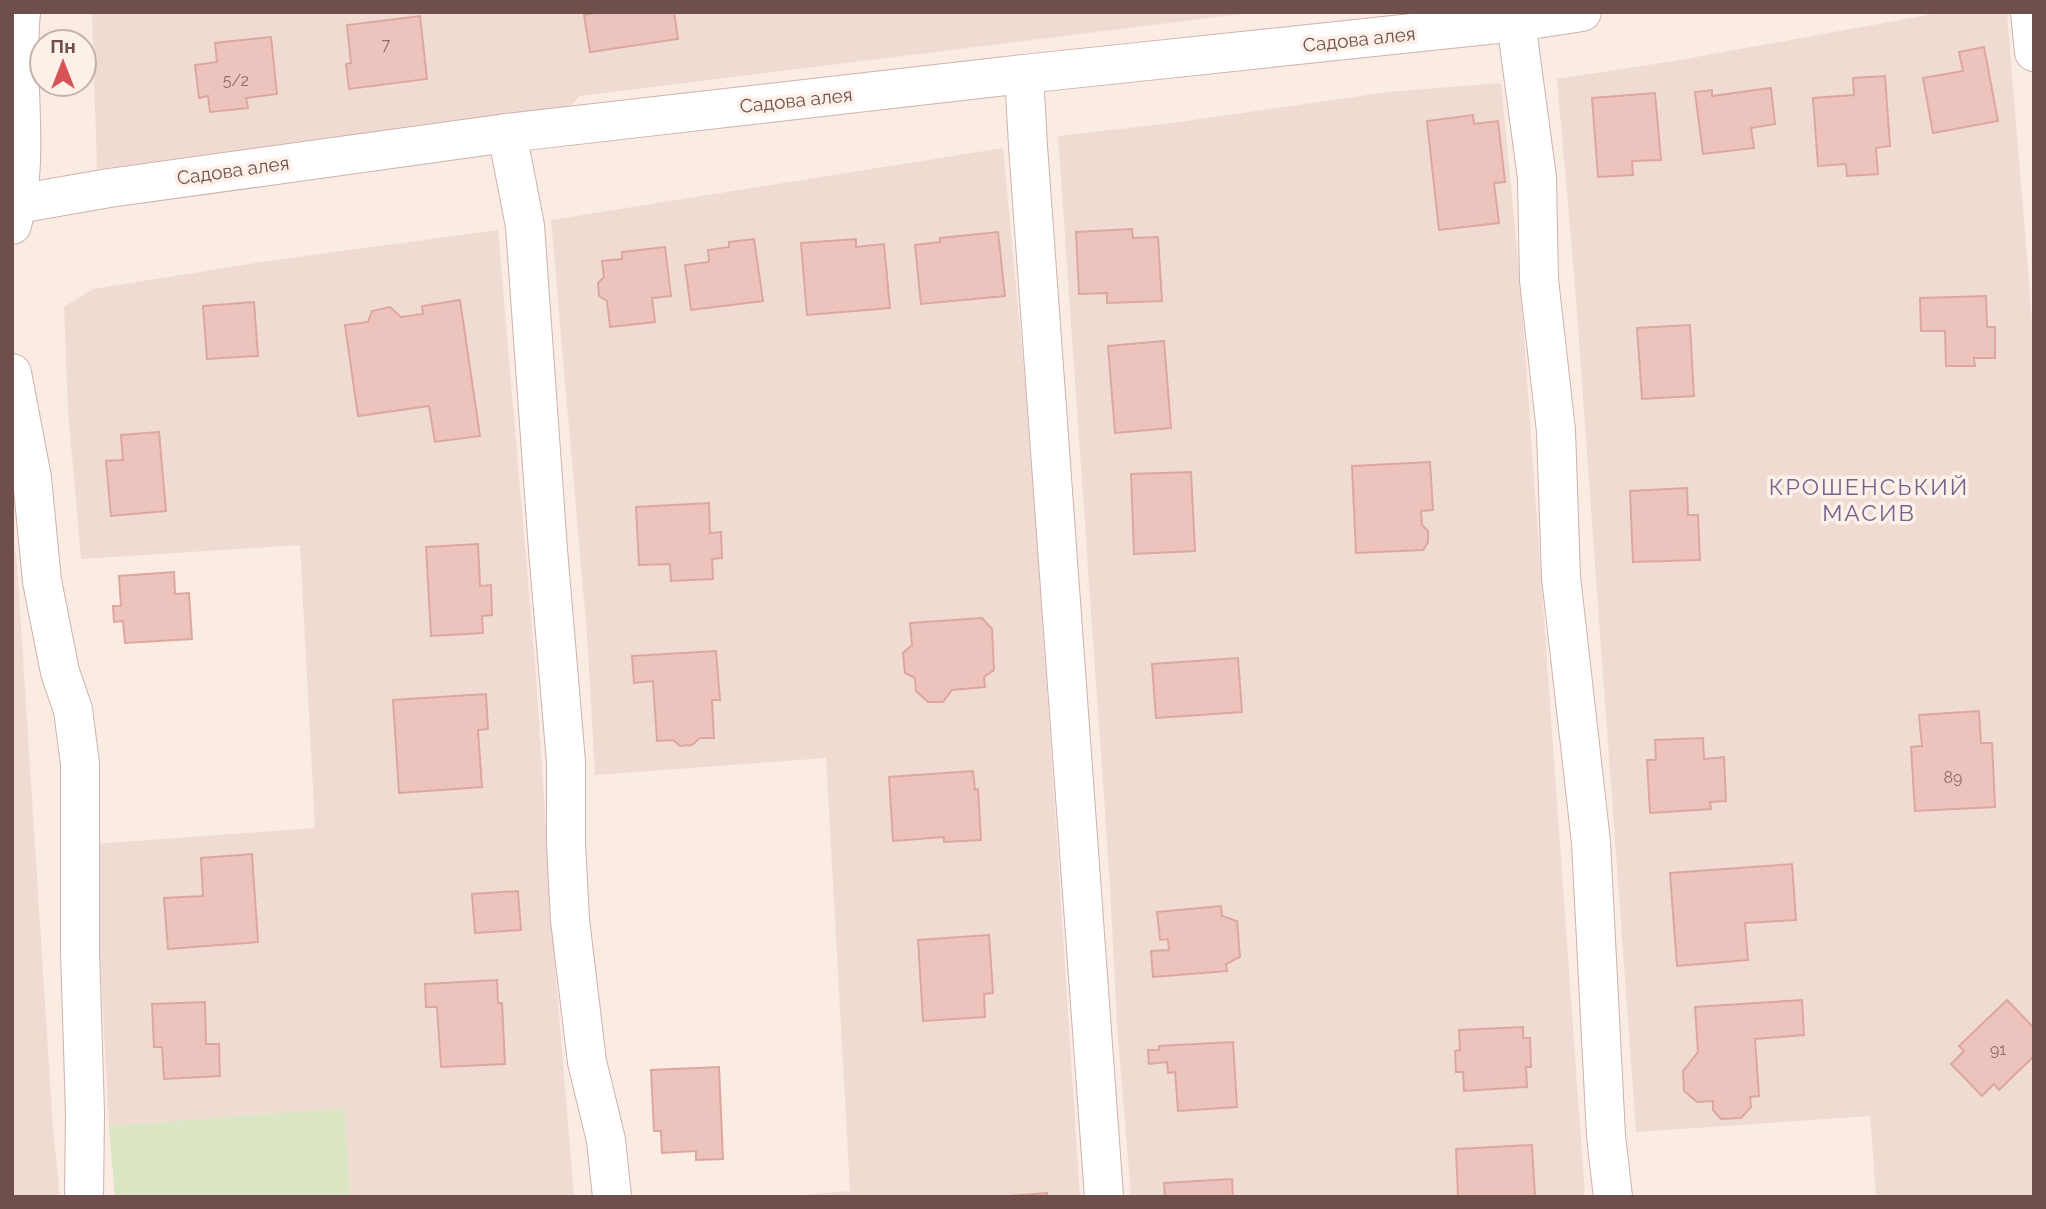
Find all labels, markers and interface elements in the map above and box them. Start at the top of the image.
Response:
street label: Садова алея [1302,22,1416,56]
north arrow [28,28,98,98]
text: Пн [50,35,76,57]
house number: 7 [382,35,391,54]
house number: 5/2 [223,71,249,90]
street label: Садова алея [739,83,853,117]
street label: Садова алея [175,151,291,189]
district label: КРОШЕНСЬКИЙ МАСИВ [1769,473,1969,526]
house number: 89 [1944,768,1962,787]
house number: 91 [1990,1040,2006,1059]

